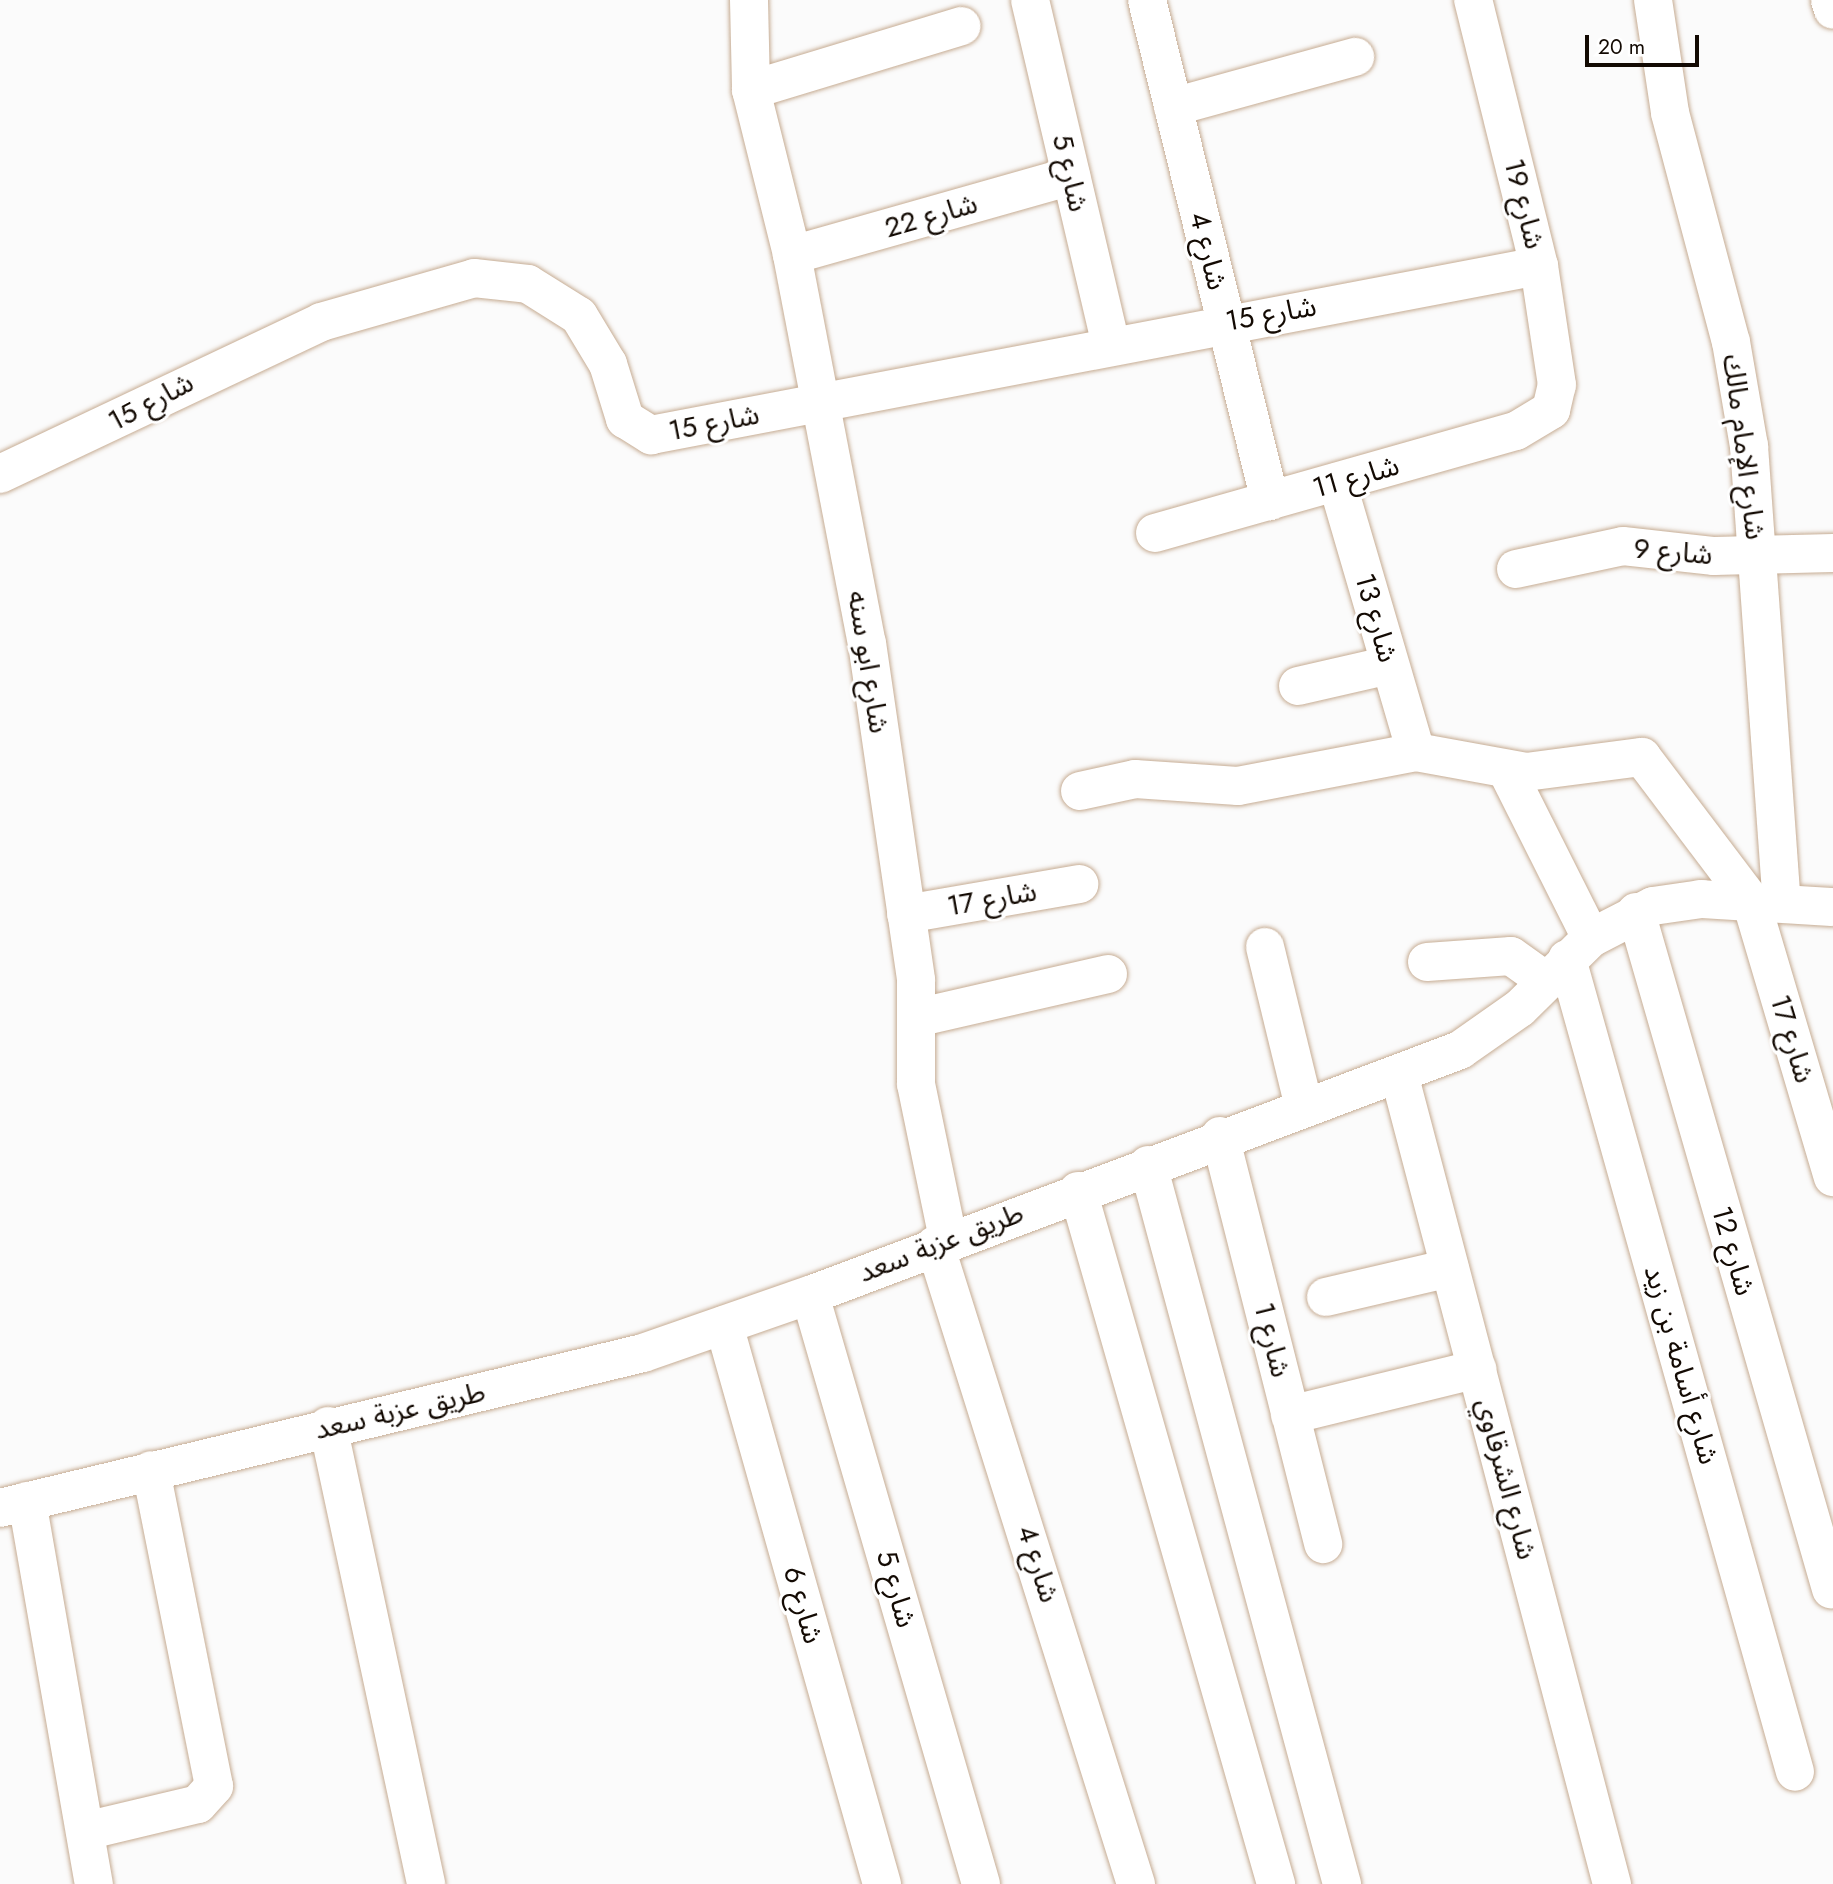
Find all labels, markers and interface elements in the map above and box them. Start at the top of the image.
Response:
scale bar [1588,21,1702,65]
text: 20 m [1598,32,1645,62]
street label: شارع 5 [1045,131,1095,215]
street label: شارع 19 [1497,155,1551,253]
street label: شارع 22 [881,187,981,245]
street label: شارع 4 [1182,208,1234,294]
street label: شارع 15 [1223,290,1319,338]
street label: شارع الإمام مالك [1716,352,1772,542]
street label: شارع 15 [103,366,199,438]
street label: شارع 15 [666,398,762,448]
street label: شارع 11 [1309,449,1403,505]
street label: شارع 9 [1632,532,1714,572]
street label: شارع 13 [1347,570,1405,666]
street label: شارع ابو سنه [840,588,896,736]
street label: شارع 17 [945,875,1039,923]
street label: شارع 17 [1763,991,1821,1087]
street label: طريق عزبة سعد [854,1196,1028,1290]
street label: شارع 12 [1704,1202,1762,1300]
street label: شارع أسامة بن زيد [1637,1262,1725,1468]
street label: شارع 1 [1247,1299,1297,1381]
street label: طريق عزبة سعد [311,1375,489,1447]
street label: شارع الشرقاوي [1468,1395,1544,1563]
street label: شارع 4 [1010,1521,1066,1607]
street label: شارع 5 [869,1547,923,1631]
street label: شارع 6 [776,1562,830,1648]

